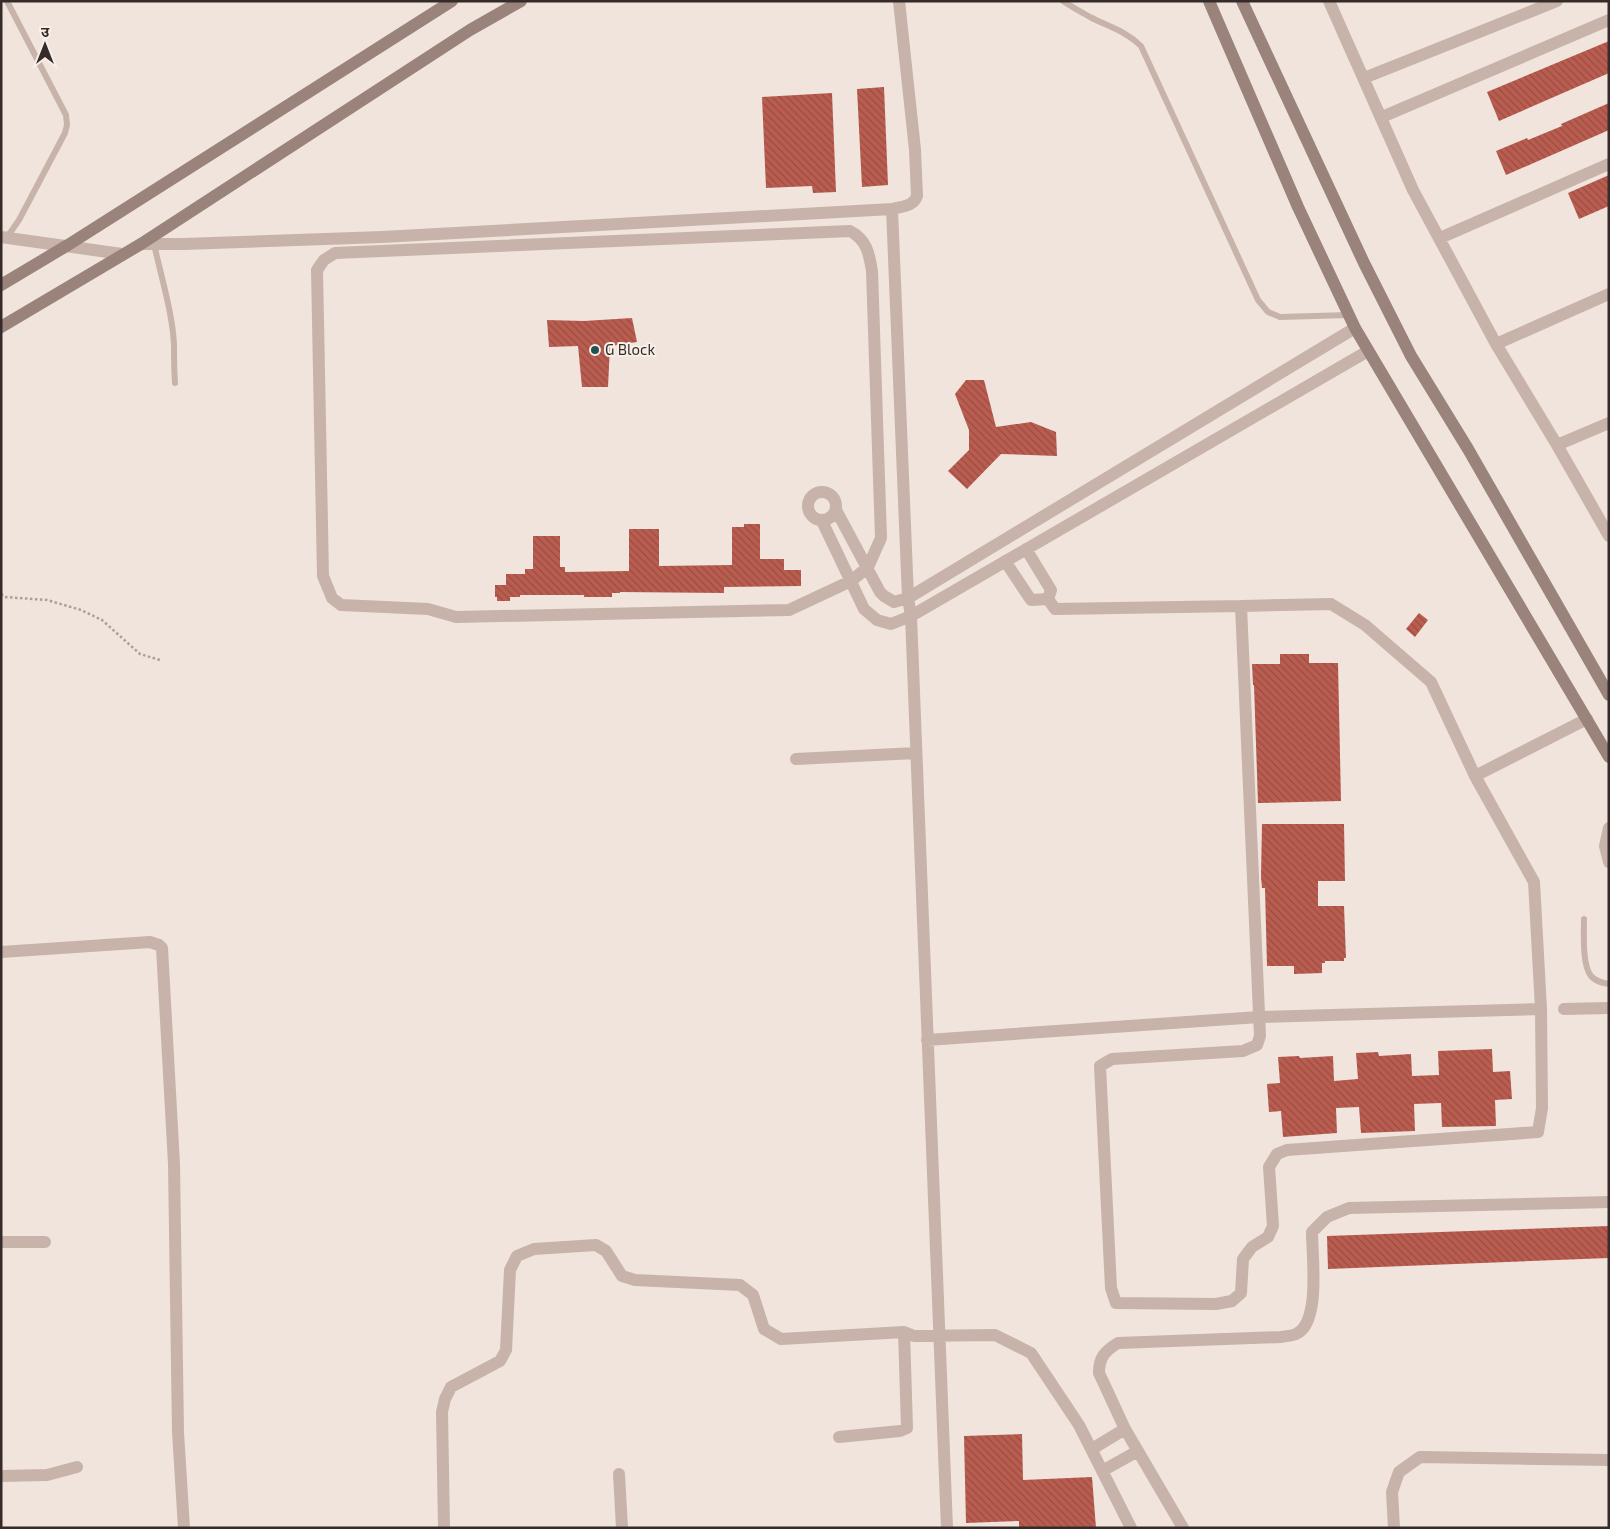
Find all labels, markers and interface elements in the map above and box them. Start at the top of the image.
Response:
north arrow [20,20,70,70]
text: उ [41,23,50,40]
place label: G Block [605,340,655,358]
marker: G Block [589,344,601,356]

